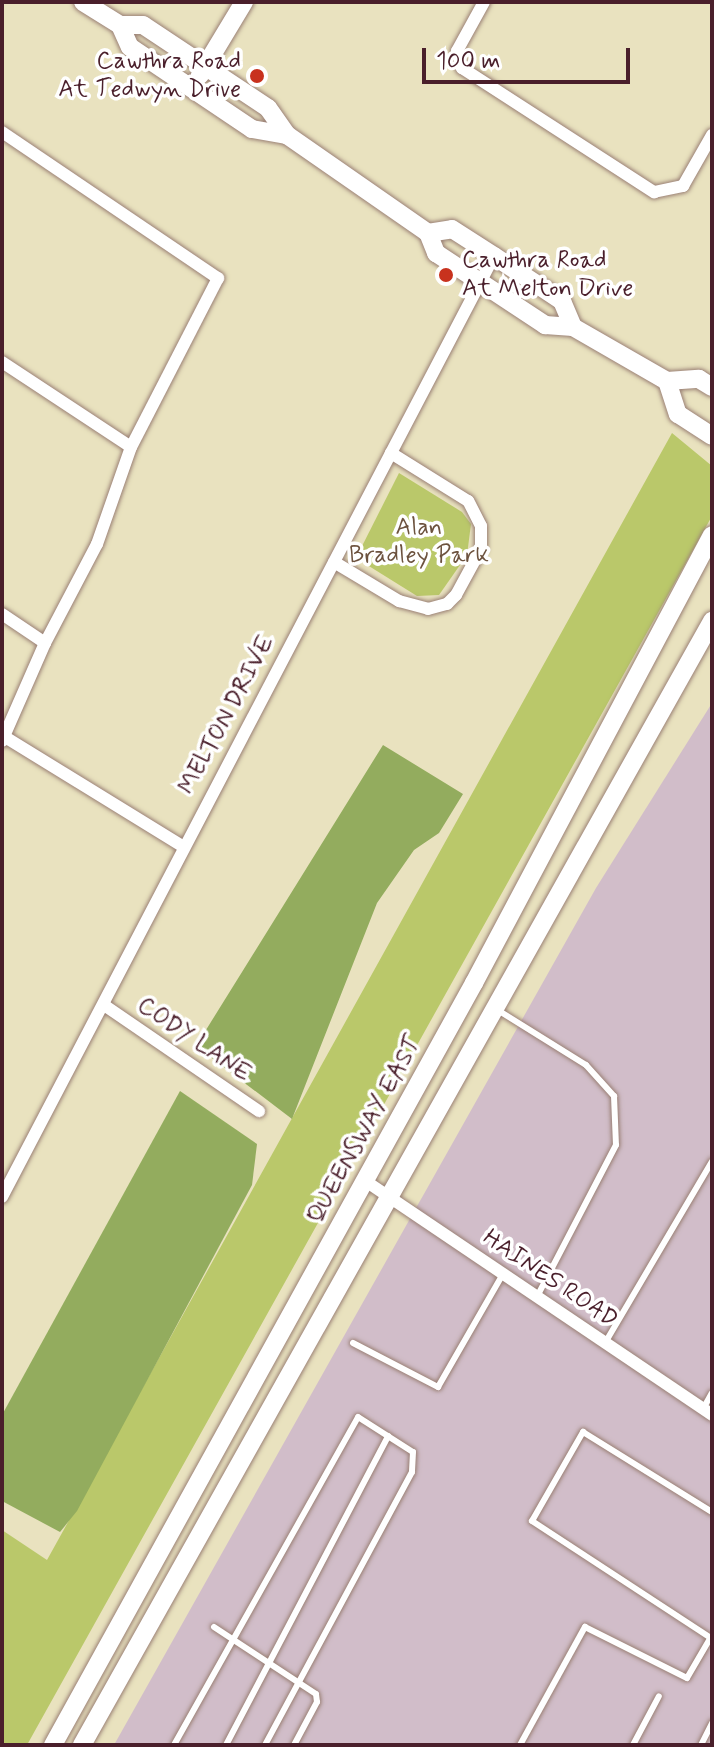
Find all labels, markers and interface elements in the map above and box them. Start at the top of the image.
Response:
scale bar [426,32,634,82]
text: 100 m [436,46,500,77]
place label: Cawthra Road At Tedwyn Drive [68,48,241,104]
marker: Cawthra Road At Tedwyn Drive [248,67,266,85]
place label: Cawthra Road At Melton Drive [462,247,628,303]
marker: Cawthra Road At Melton Drive [437,266,455,284]
park label: Alan Bradley Park [352,514,486,570]
street label: MELTON DRIVE [173,630,281,800]
street label: CODY LANE [131,991,257,1089]
street label: QUEENSWAY EAST [302,1033,428,1227]
street label: HAINES ROAD [477,1223,623,1335]

